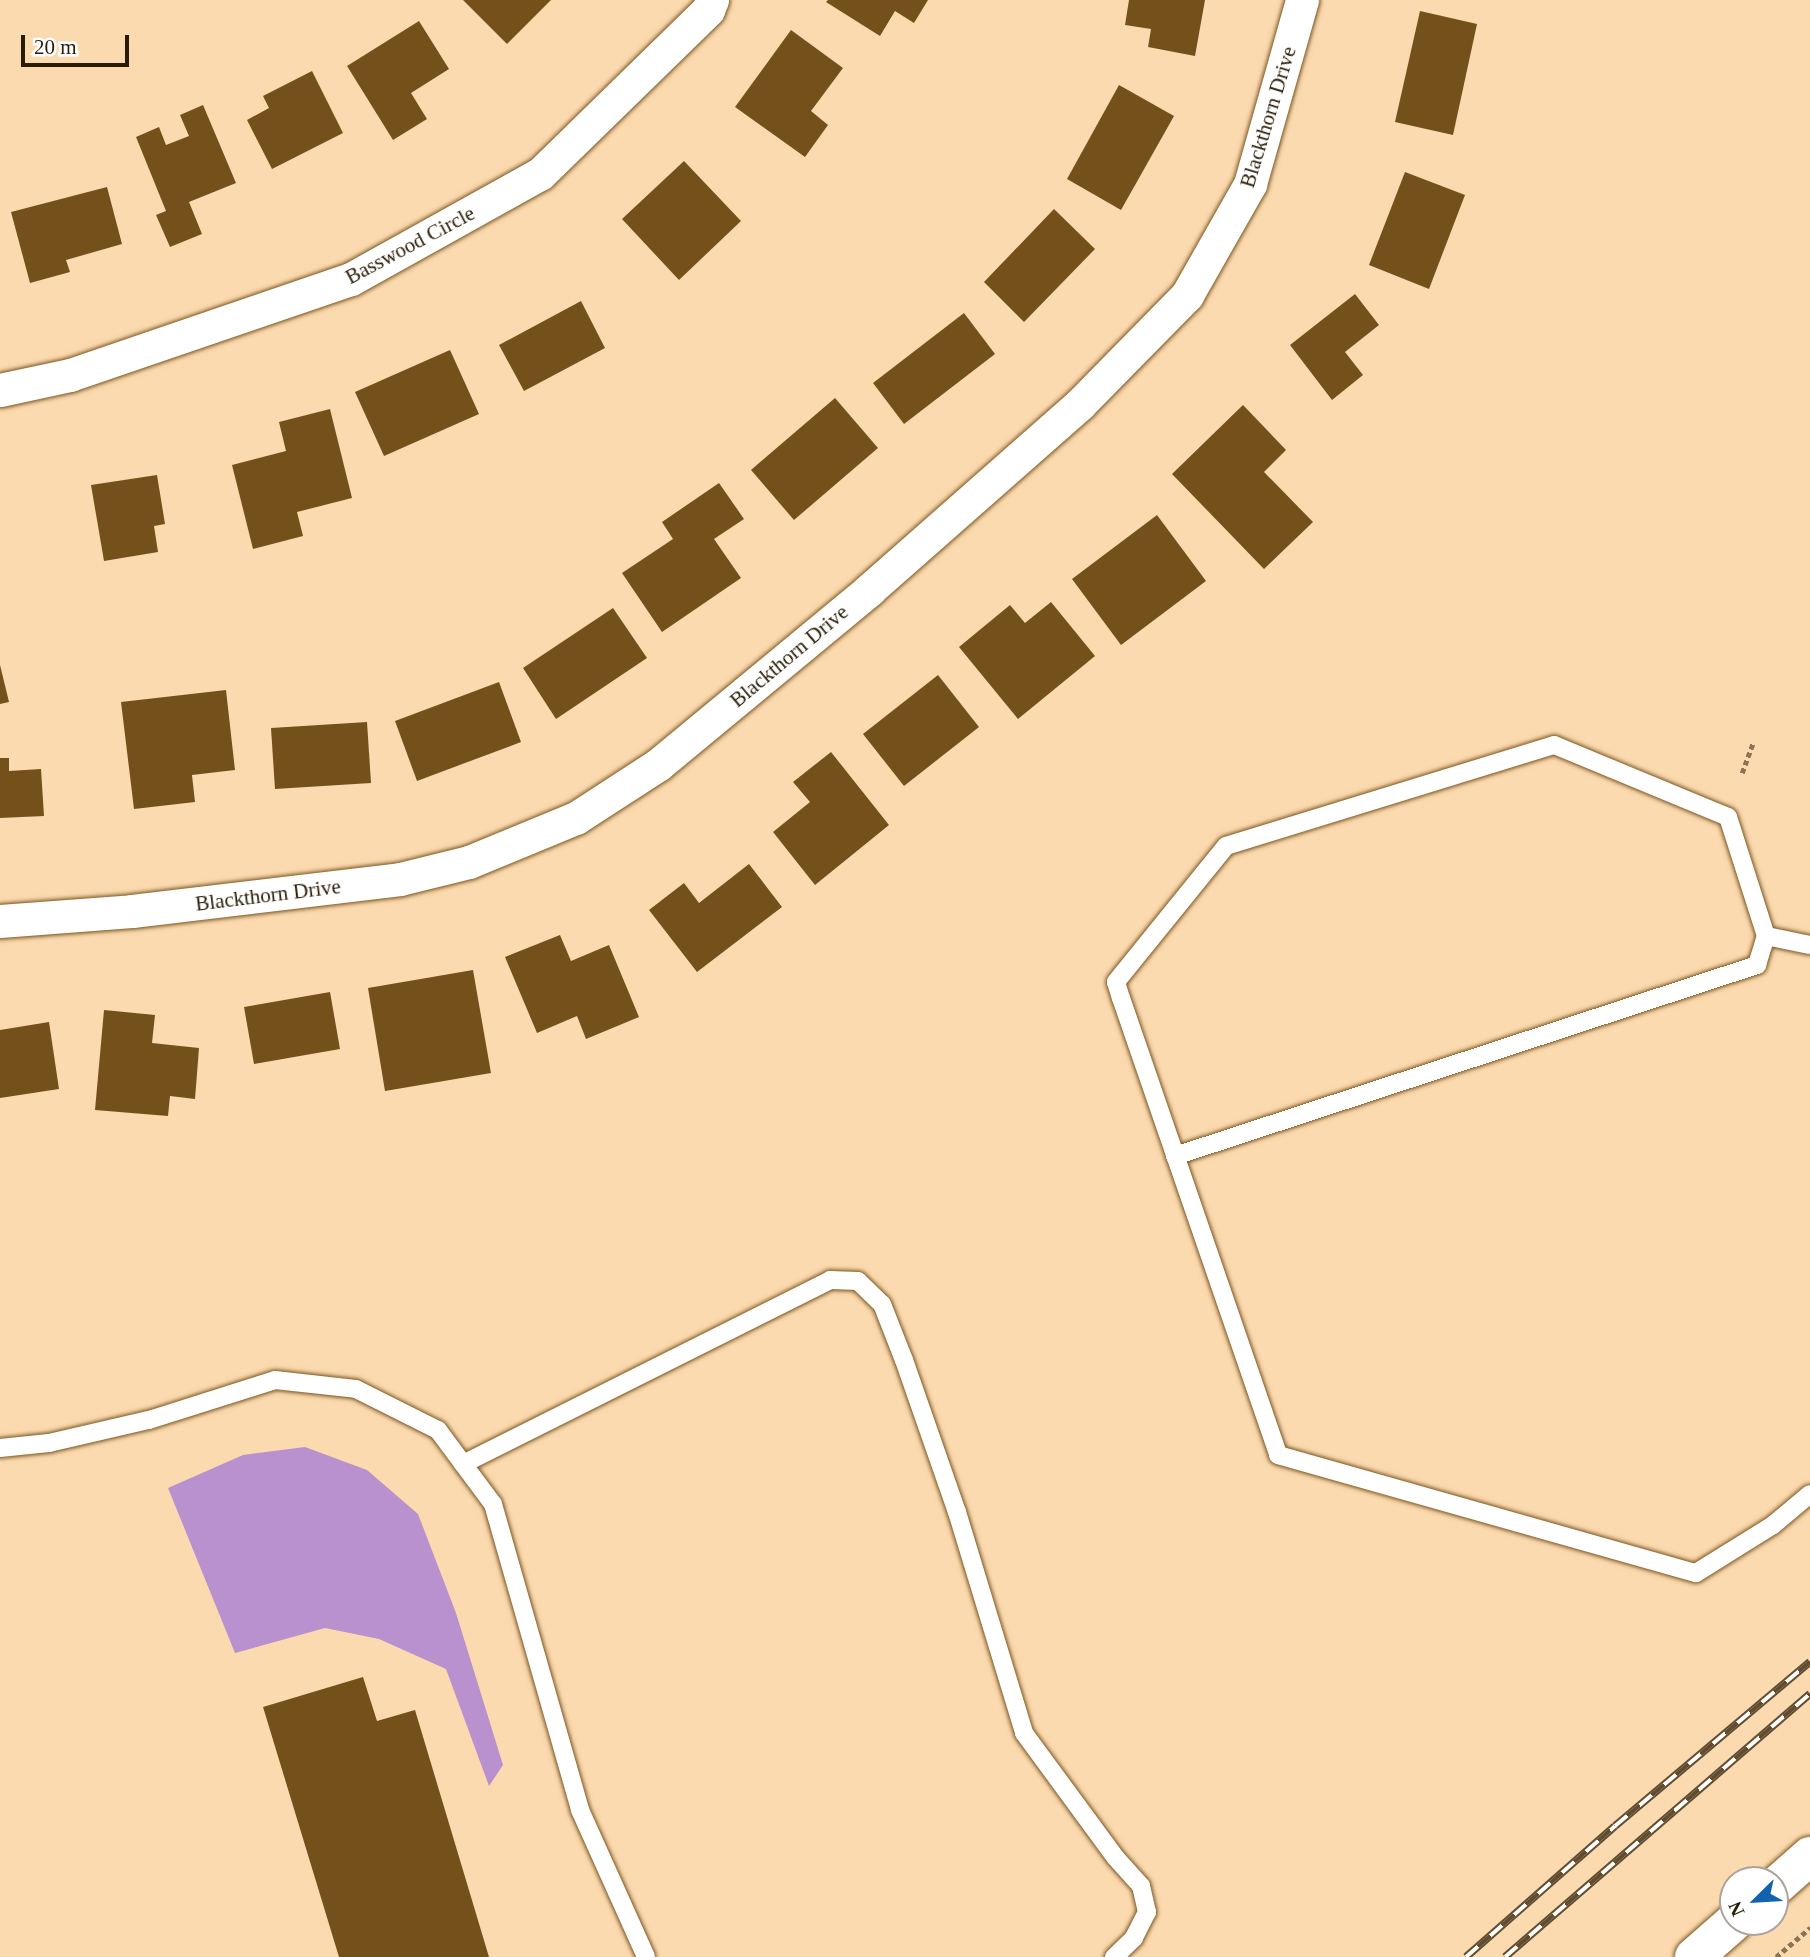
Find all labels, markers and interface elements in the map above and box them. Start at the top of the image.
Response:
scale bar [24,21,133,65]
text: 20 m [34,35,77,59]
street label: Blackthorn Drive [1235,43,1301,191]
street label: Basswood Circle [341,200,479,290]
street label: Blackthorn Drive [725,599,853,713]
street label: Blackthorn Drive [194,874,342,916]
north arrow [1719,1866,1789,1936]
text: N [1724,1898,1749,1919]

